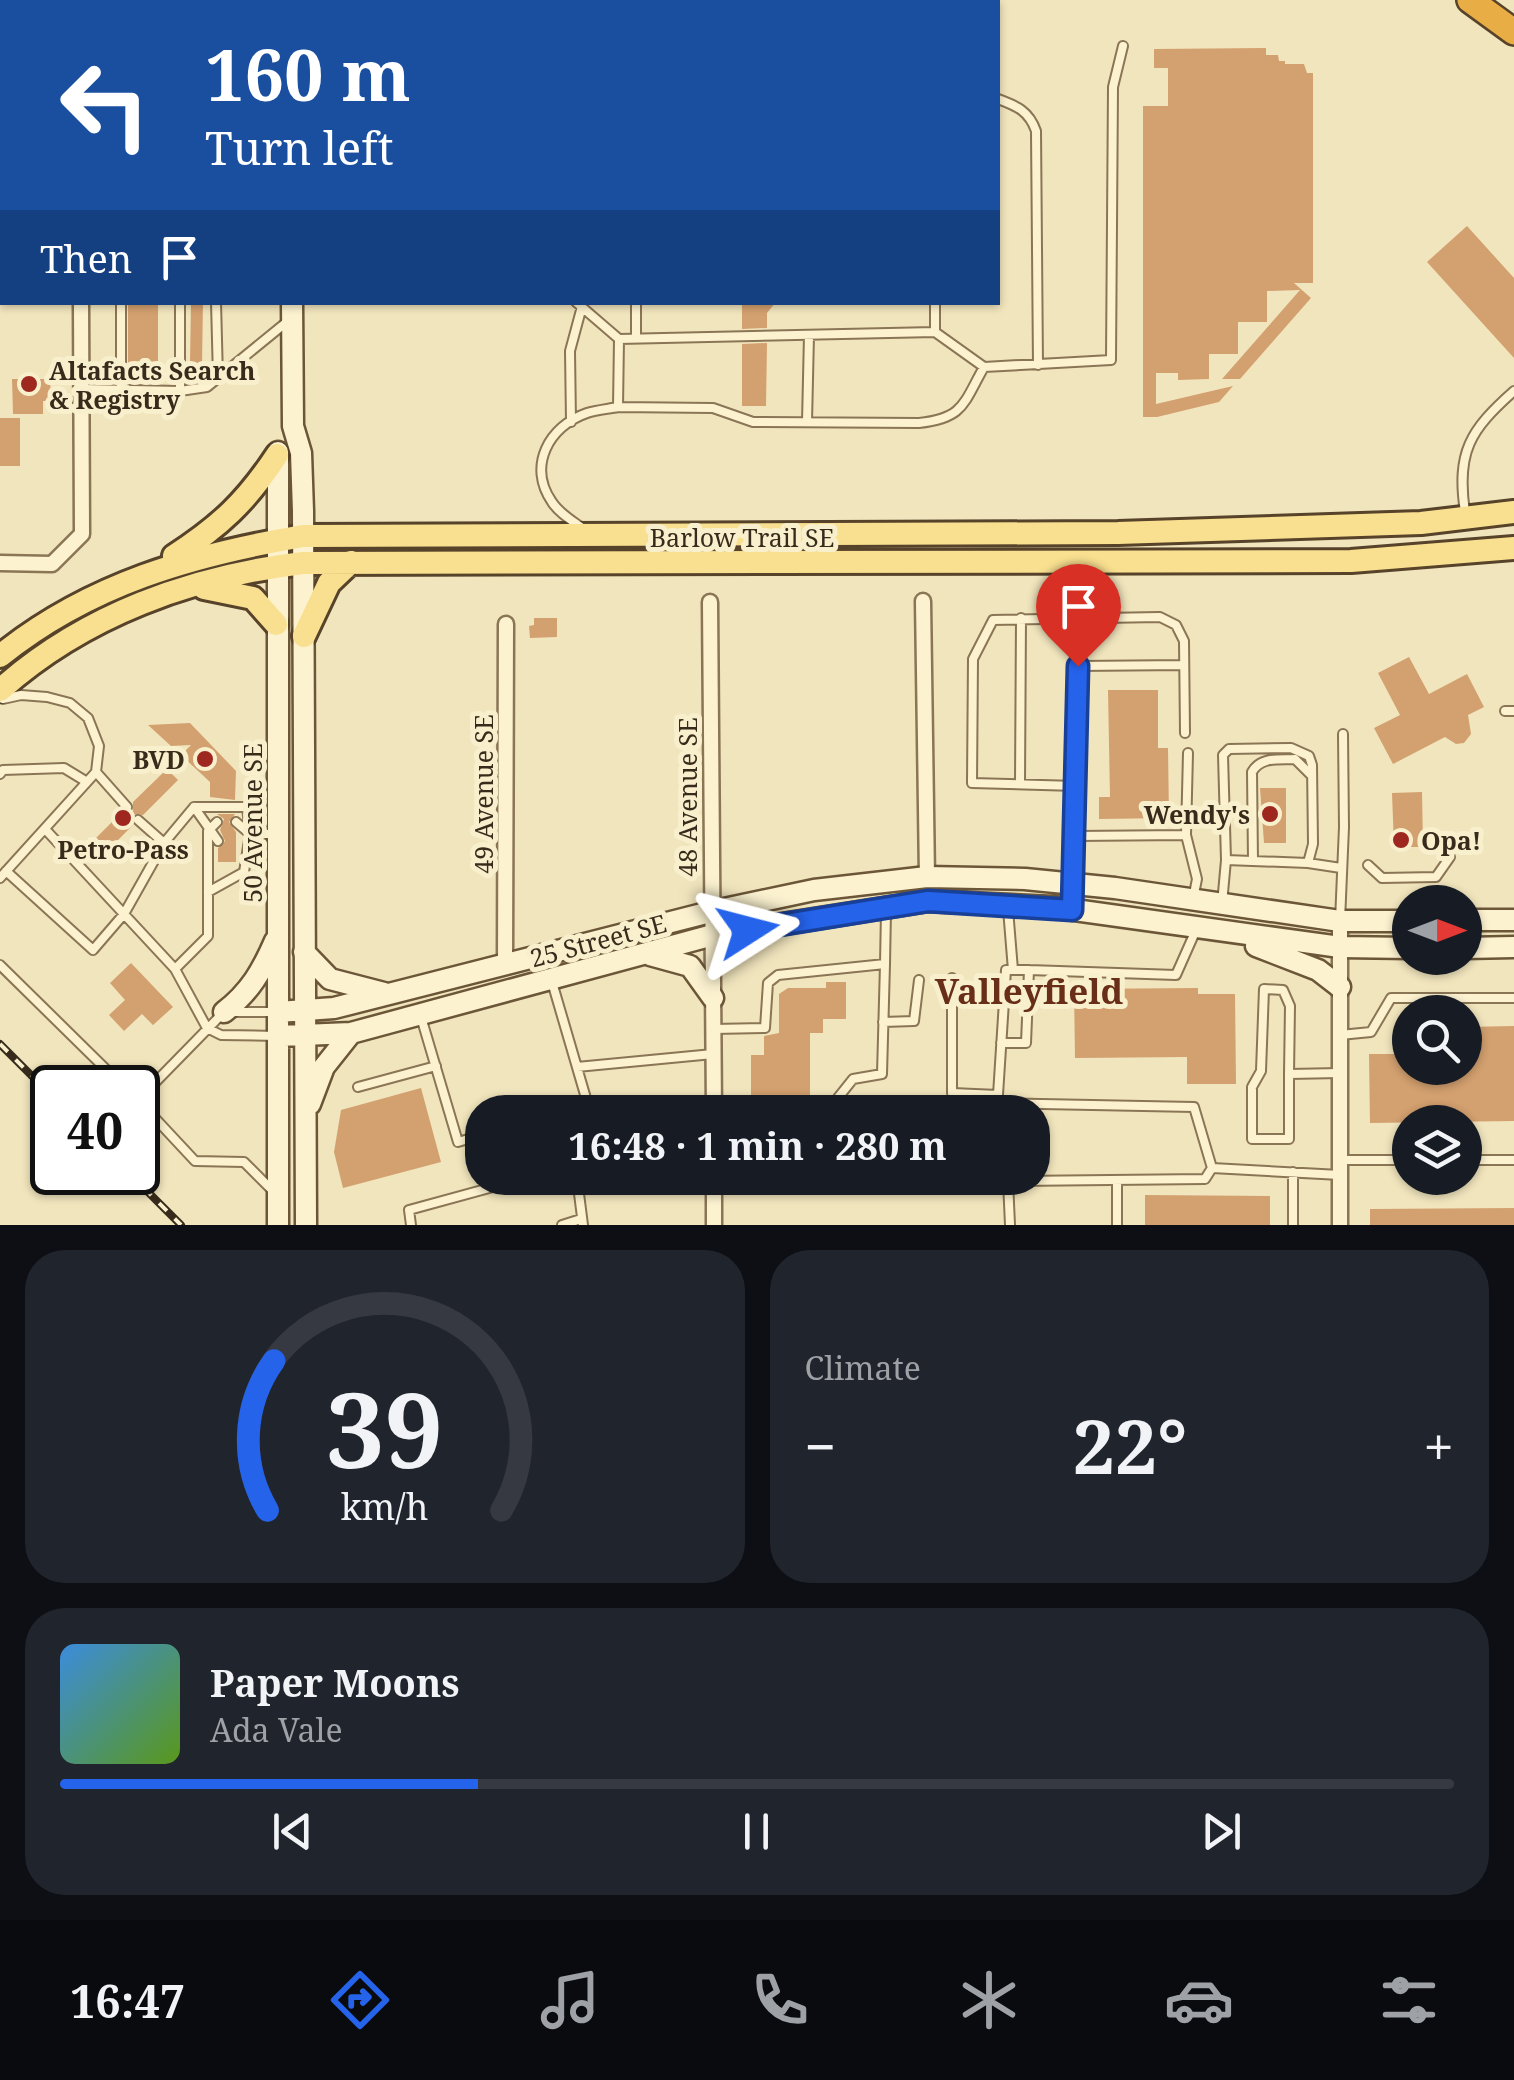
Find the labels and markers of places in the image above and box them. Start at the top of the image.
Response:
place label: Altafacts Search & Registry [49,353,256,416]
marker: Altafacts Search & Registry [18,373,40,395]
pin [1036,564,1121,667]
place label: BVD [133,742,185,776]
marker: BVD [194,748,216,770]
place label: Wendy's [1144,797,1250,831]
marker: Wendy's [1259,803,1281,825]
marker: Petro-Pass [112,807,134,829]
place label: Opa! [1421,823,1481,857]
marker: Opa! [1390,829,1412,851]
place label: Petro-Pass [57,832,189,866]

